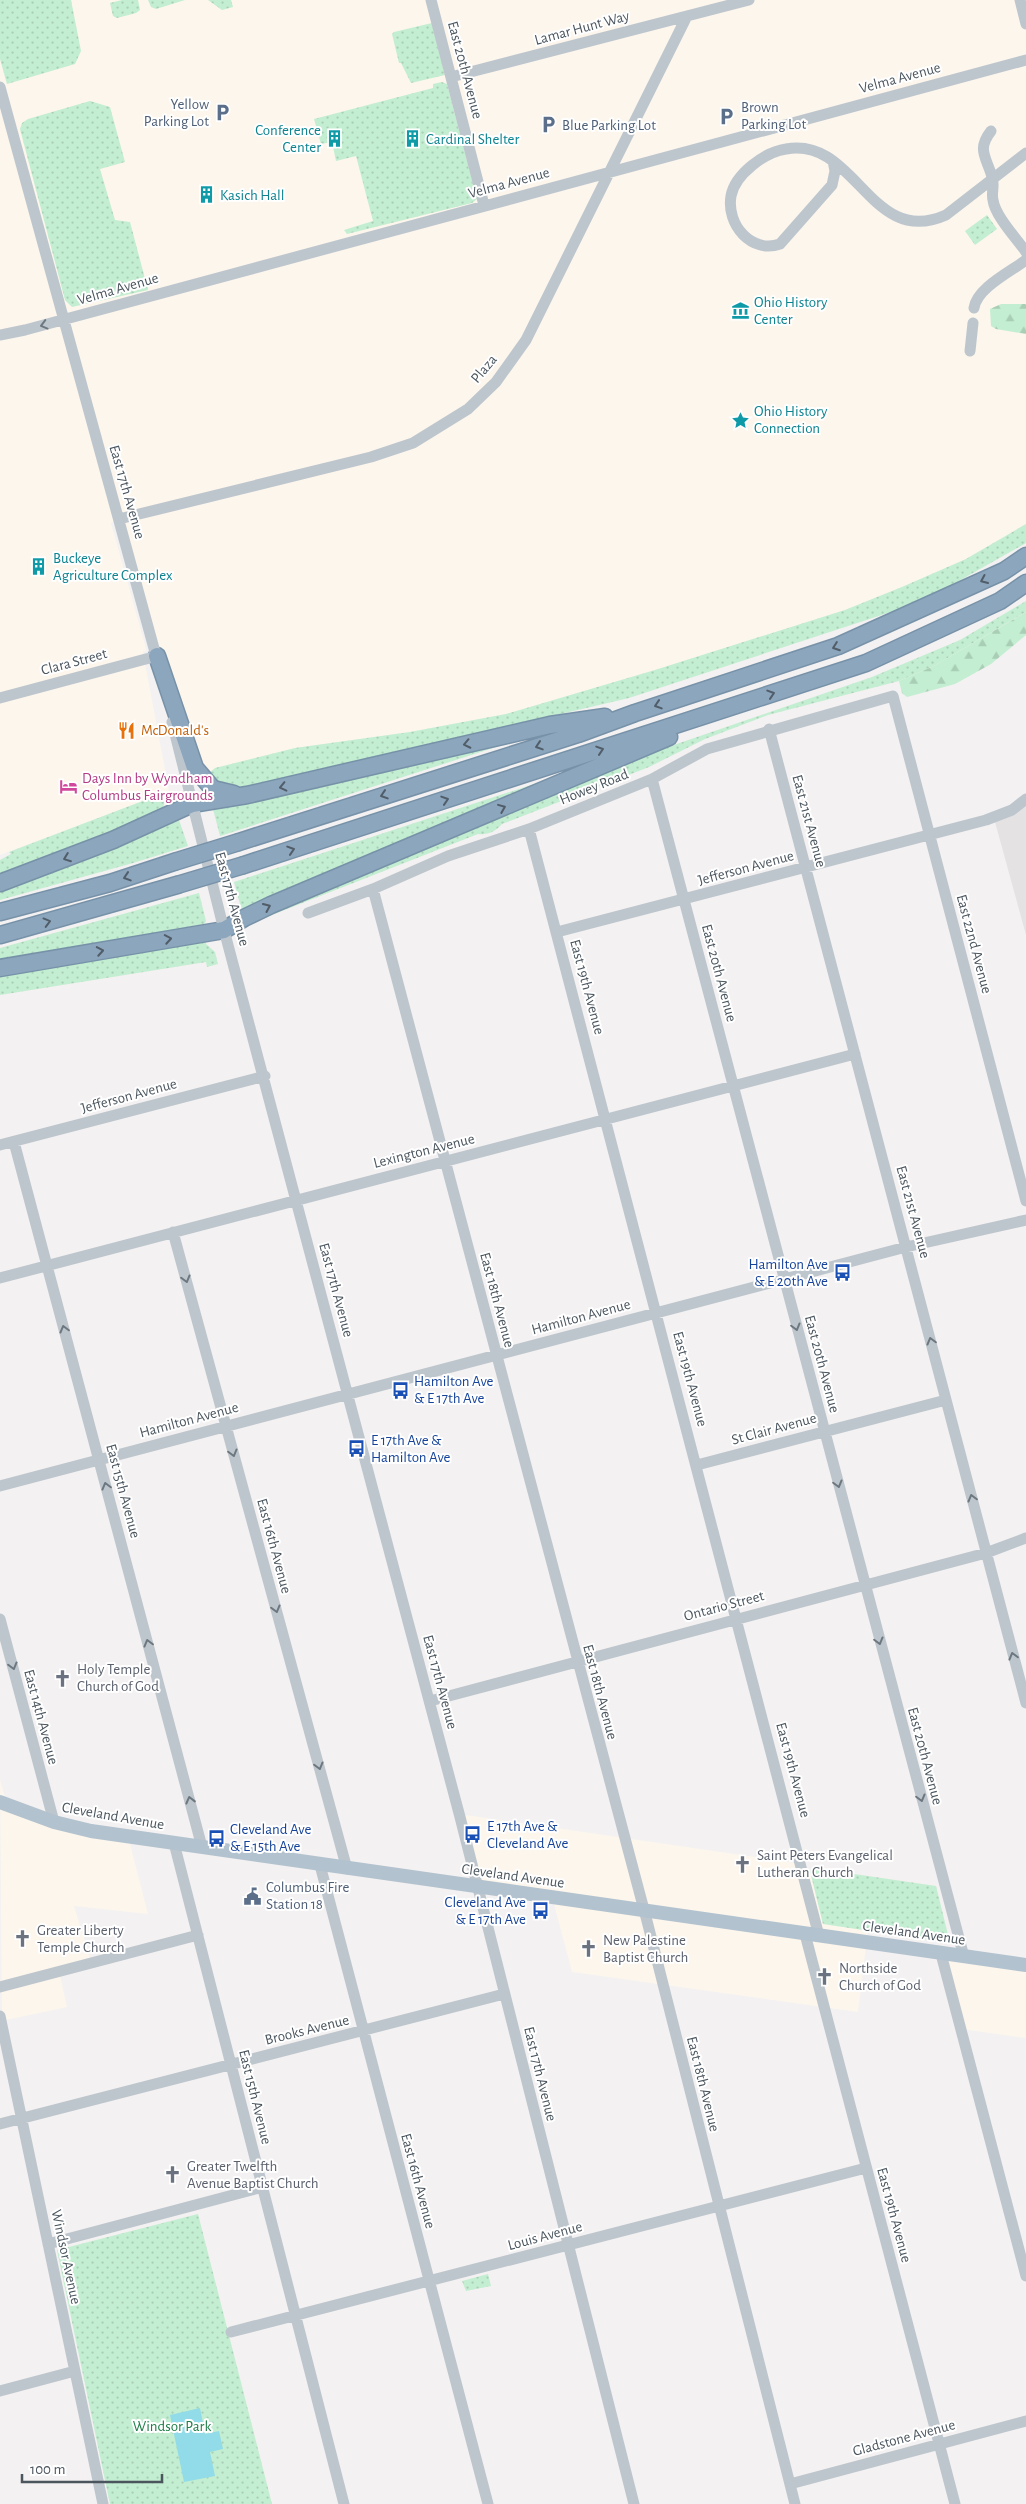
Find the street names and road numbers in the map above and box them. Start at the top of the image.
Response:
street label: Lamar Hunt Way [533,8,632,48]
street label: East 20th Avenue [445,20,485,120]
street label: Velma Avenue [858,60,942,96]
street label: Velma Avenue [467,165,551,201]
street label: Velma Avenue [76,270,160,308]
street label: Plaza [468,352,500,386]
street label: East 17th Avenue [106,443,148,541]
street label: Clara Street [39,646,109,678]
street label: Howey Road [558,766,631,808]
street label: East 21st Avenue [789,773,829,869]
street label: Jefferson Avenue [696,848,796,888]
street label: East 17th Avenue [212,850,252,948]
street label: East 22nd Avenue [954,893,994,995]
street label: East 20th Avenue [699,923,739,1023]
street label: East 19th Avenue [567,938,607,1036]
street label: Jefferson Avenue [79,1076,179,1116]
street label: Lexington Avenue [372,1131,476,1171]
street label: East 21st Avenue [893,1164,933,1260]
street label: East 17th Avenue [316,1241,356,1339]
street label: East 18th Avenue [477,1251,517,1349]
street label: Hamilton Avenue [530,1297,632,1337]
street label: East 20th Avenue [802,1314,842,1414]
street label: East 19th Avenue [670,1330,710,1428]
street label: Hamilton Avenue [138,1400,240,1440]
street label: St Clair Avenue [730,1410,818,1448]
street label: East 15th Avenue [103,1442,143,1540]
street label: East 16th Avenue [254,1497,294,1595]
street label: Ontario Street [682,1588,766,1624]
street label: East 17th Avenue [420,1633,460,1731]
street label: East 18th Avenue [580,1643,620,1741]
street label: East 14th Avenue [21,1668,61,1766]
street label: East 20th Avenue [905,1706,945,1806]
street label: East 19th Avenue [773,1721,813,1819]
street label: Cleveland Avenue [61,1800,165,1832]
street label: Cleveland Avenue [461,1861,565,1891]
street label: Cleveland Avenue [862,1918,966,1948]
street label: Brooks Avenue [263,2012,351,2048]
street label: East 17th Avenue [521,2025,559,2123]
street label: East 18th Avenue [684,2035,722,2133]
street label: East 15th Avenue [236,2048,274,2146]
street label: East 16th Avenue [398,2132,438,2230]
street label: East 19th Avenue [874,2166,914,2264]
street label: Windsor Avenue [49,2208,83,2306]
street label: Louis Avenue [506,2219,584,2253]
street label: Gladstone Avenue [851,2417,957,2459]

